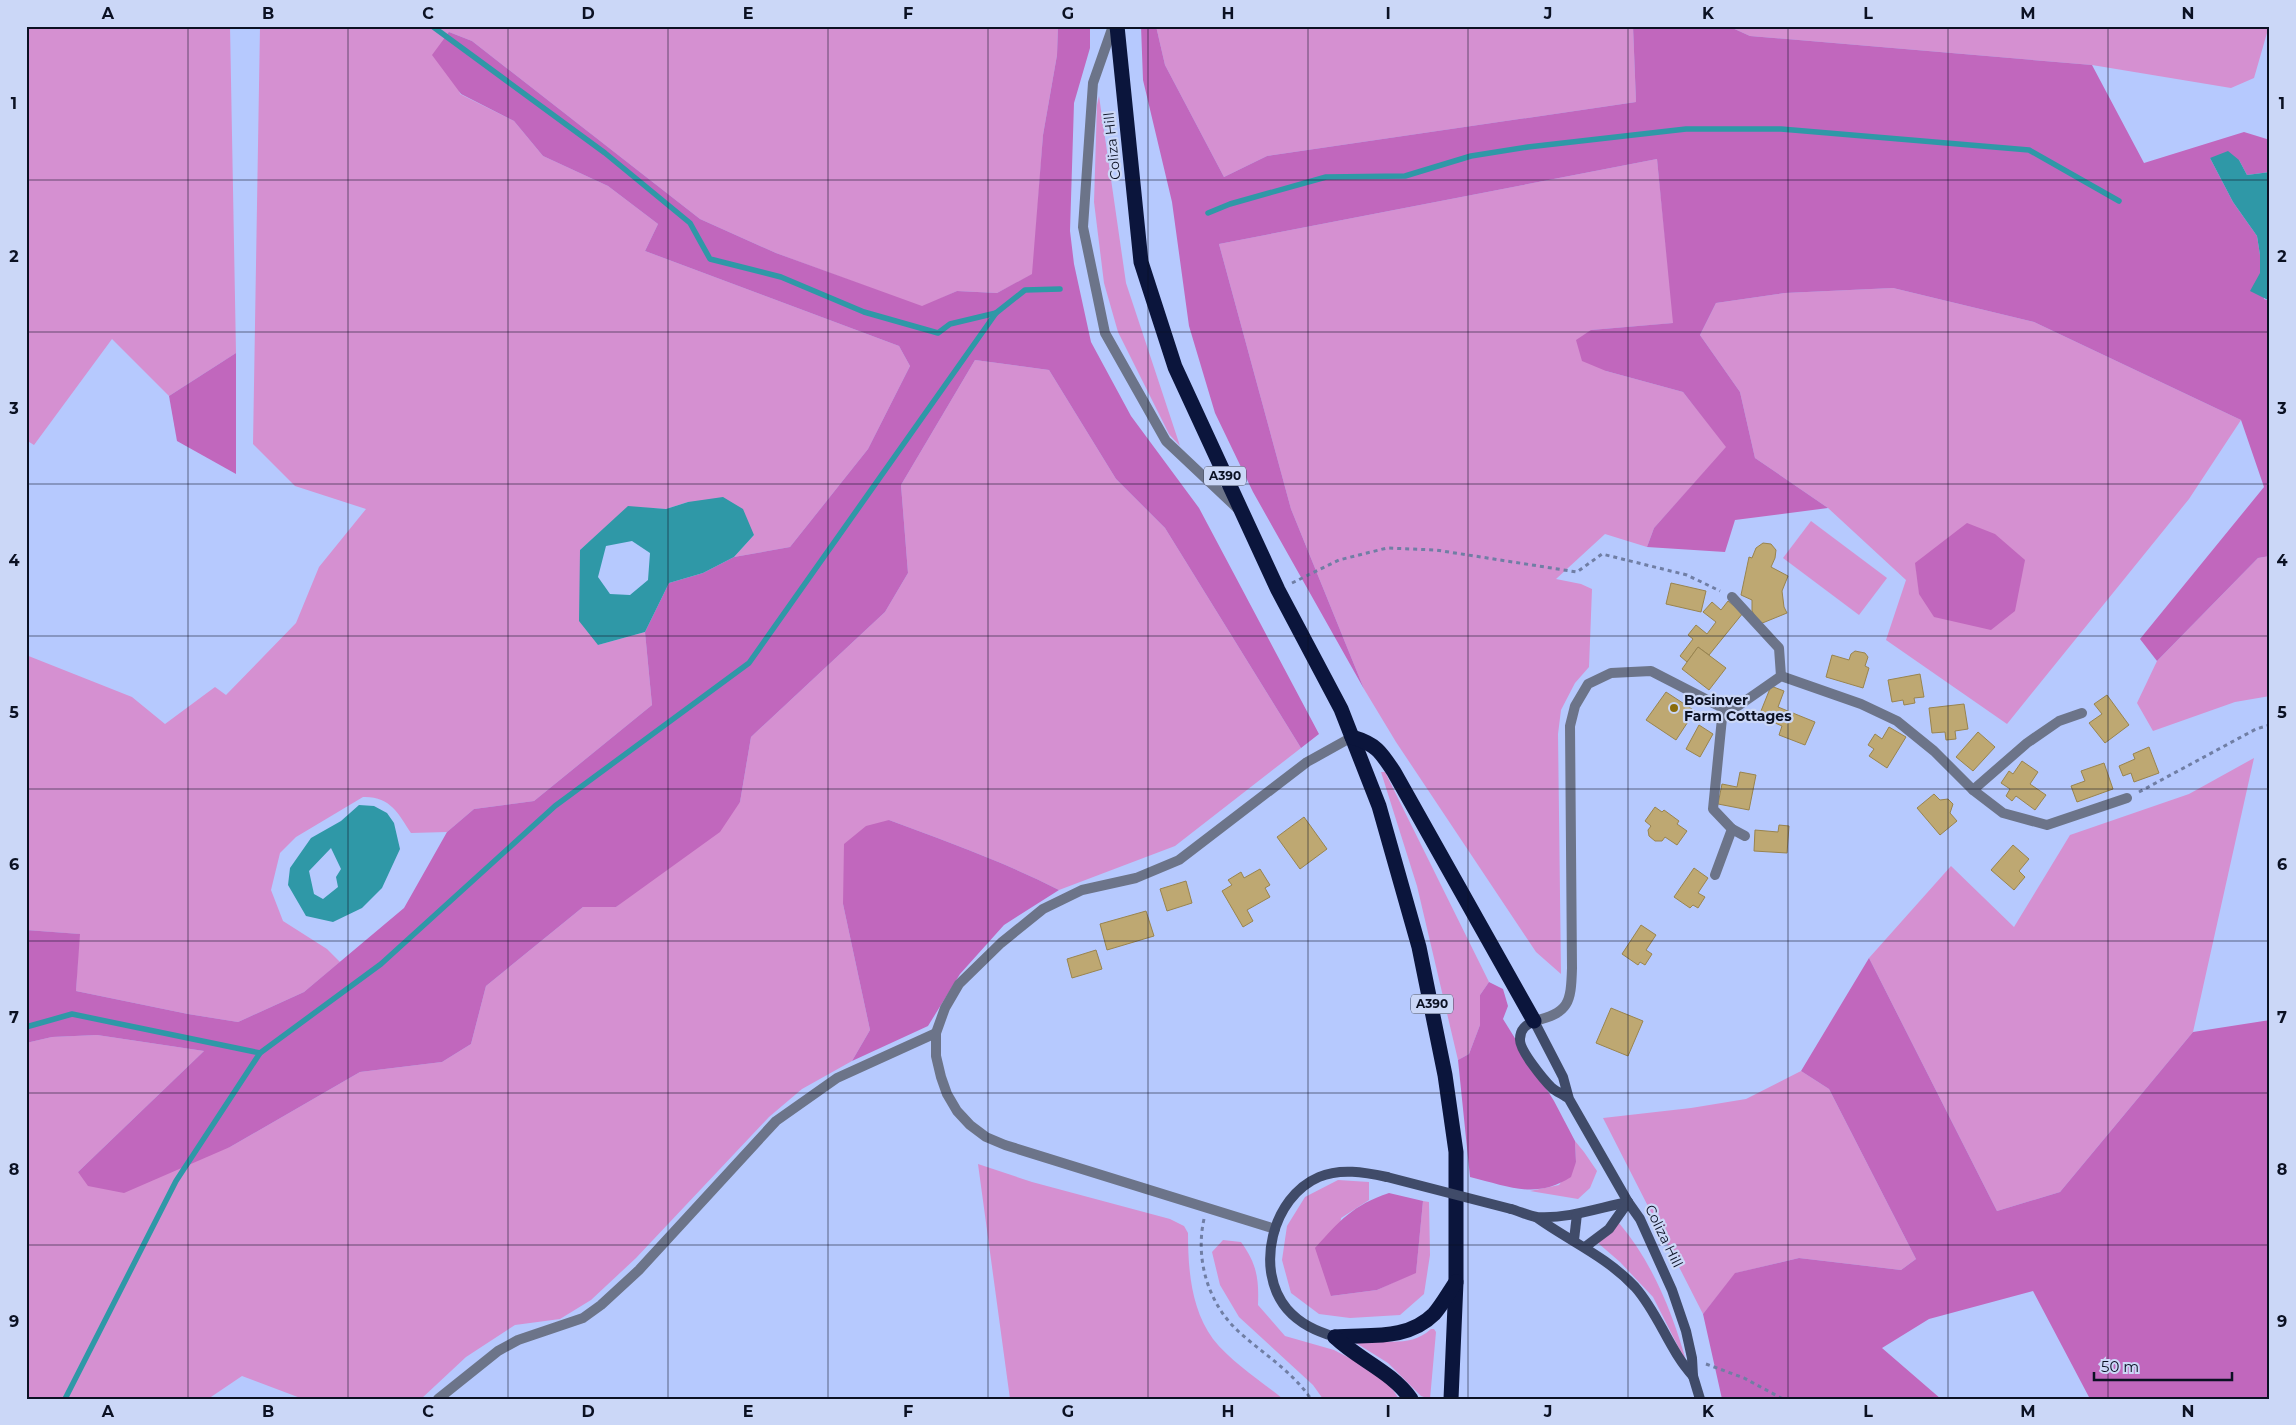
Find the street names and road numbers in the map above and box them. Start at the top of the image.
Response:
street label: Coliza Hill [1100,111,1124,181]
road number: A390 [1204,466,1246,486]
road number: A390 [1411,994,1453,1014]
street label: Coliza Hill [1641,1202,1687,1270]

